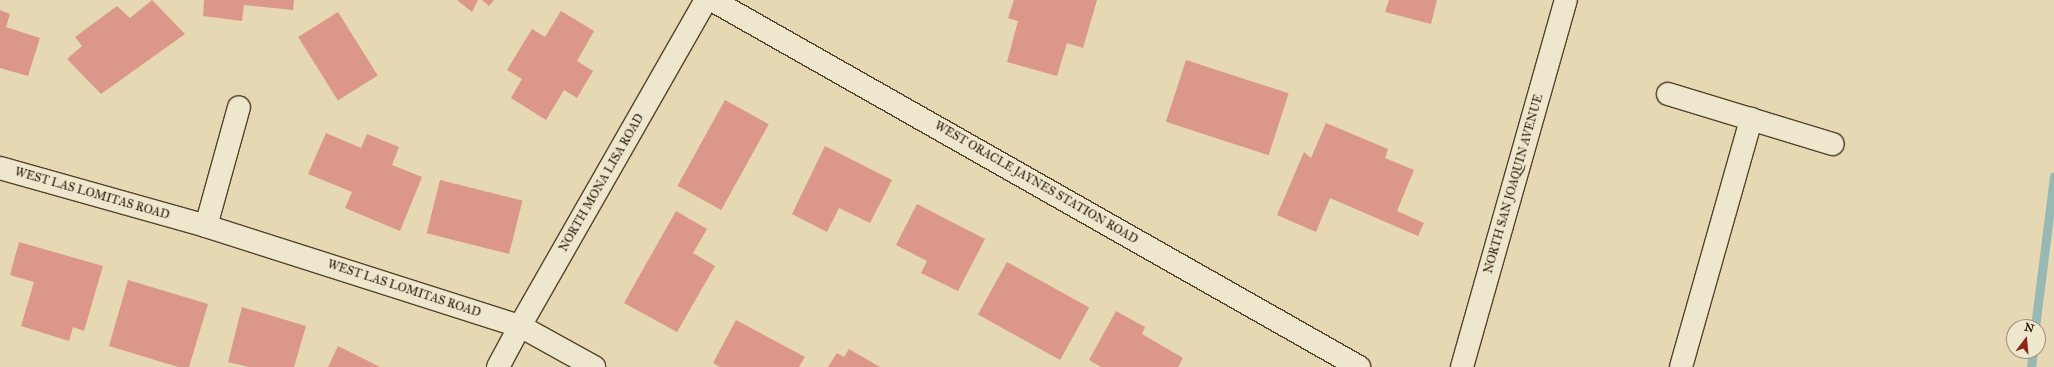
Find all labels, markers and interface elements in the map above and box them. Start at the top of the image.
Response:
street label: NORTH SAN JOAQUIN AVENUE [1481,93,1547,275]
street label: NORTH MONA LISA ROAD [557,111,647,255]
street label: WEST ORACLE JAYNES STATION ROAD [932,119,1140,247]
street label: WEST LAS LOMITAS ROAD [13,165,171,223]
street label: WEST LAS LOMITAS ROAD [326,257,482,321]
north arrow [2006,319,2046,359]
text: N [2023,320,2035,335]

